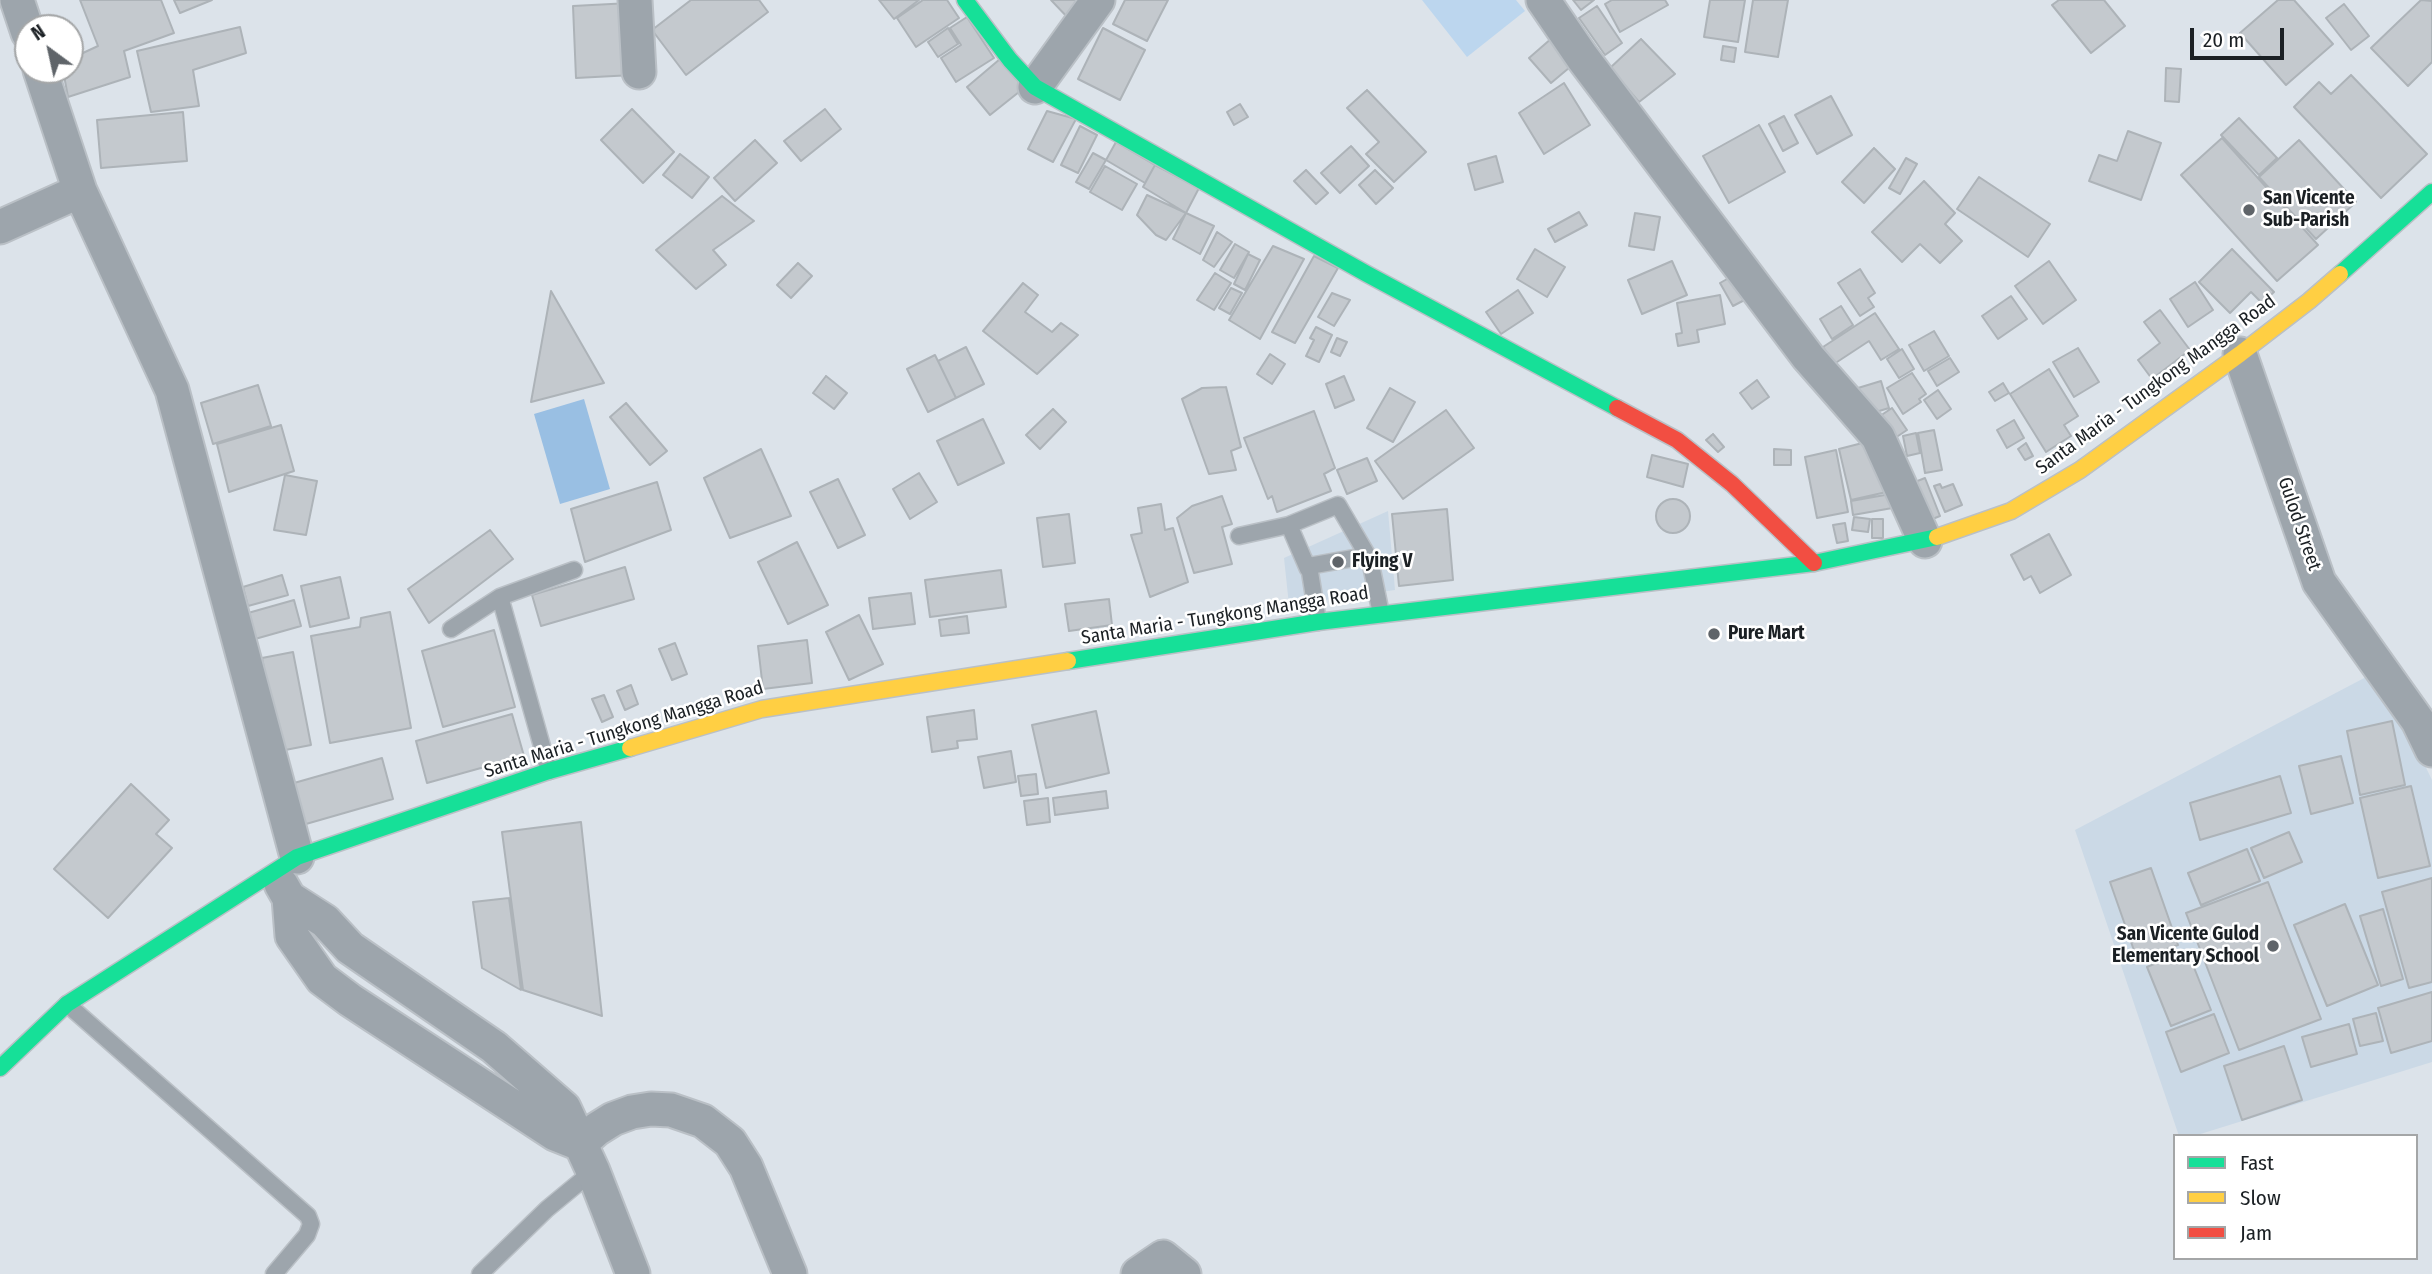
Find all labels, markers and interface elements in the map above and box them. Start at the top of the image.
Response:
north arrow [14,14,84,84]
scale bar [2194,14,2288,58]
text: N [27,20,49,45]
text: 20 m [2203,27,2244,53]
place label: San Vicente Sub-Parish [2263,188,2355,232]
marker: San Vicente Sub-Parish [2241,202,2257,218]
street label: Santa Maria - Tungkong Mangga Road [2032,290,2280,480]
street label: Gulod Street [2272,474,2326,574]
place label: Flying V [1352,551,1412,573]
marker: Flying V [1330,554,1346,570]
street label: Santa Maria - Tungkong Mangga Road [1080,582,1370,650]
place label: Pure Mart [1728,623,1805,645]
marker: Pure Mart [1706,626,1722,642]
street label: Santa Maria - Tungkong Mangga Road [482,677,766,783]
place label: San Vicente Gulod Elementary School [2112,924,2259,968]
marker: San Vicente Gulod Elementary School [2265,938,2281,954]
legend [2173,1134,2418,1260]
text: Fast [2240,1150,2274,1176]
text: Slow [2240,1185,2281,1211]
text: Jam [2240,1220,2272,1246]

